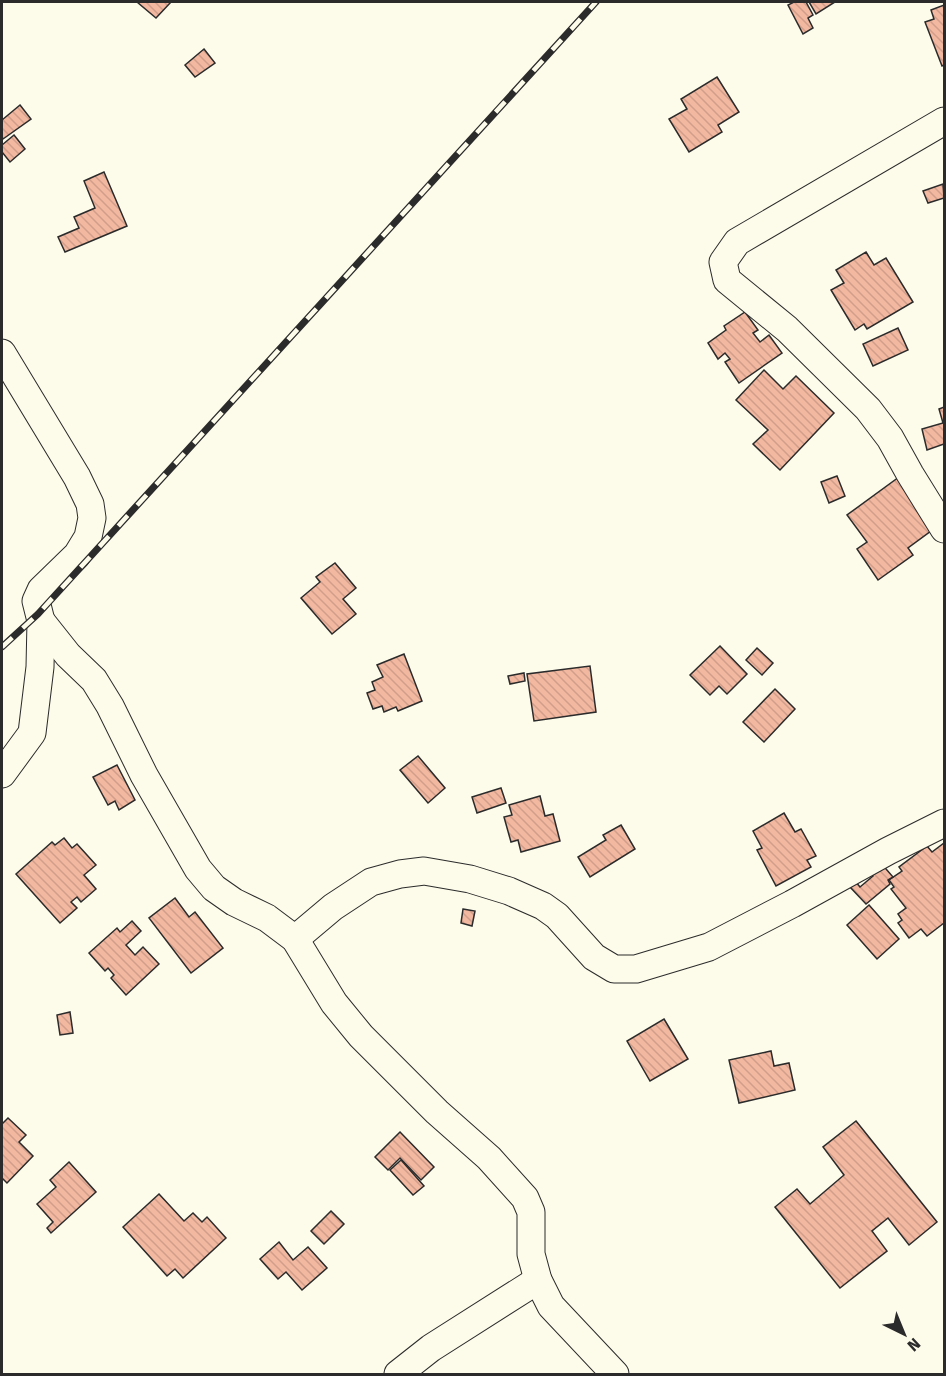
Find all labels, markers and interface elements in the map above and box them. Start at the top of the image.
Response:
north arrow [874,1304,934,1364]
text: N [904,1334,924,1355]

